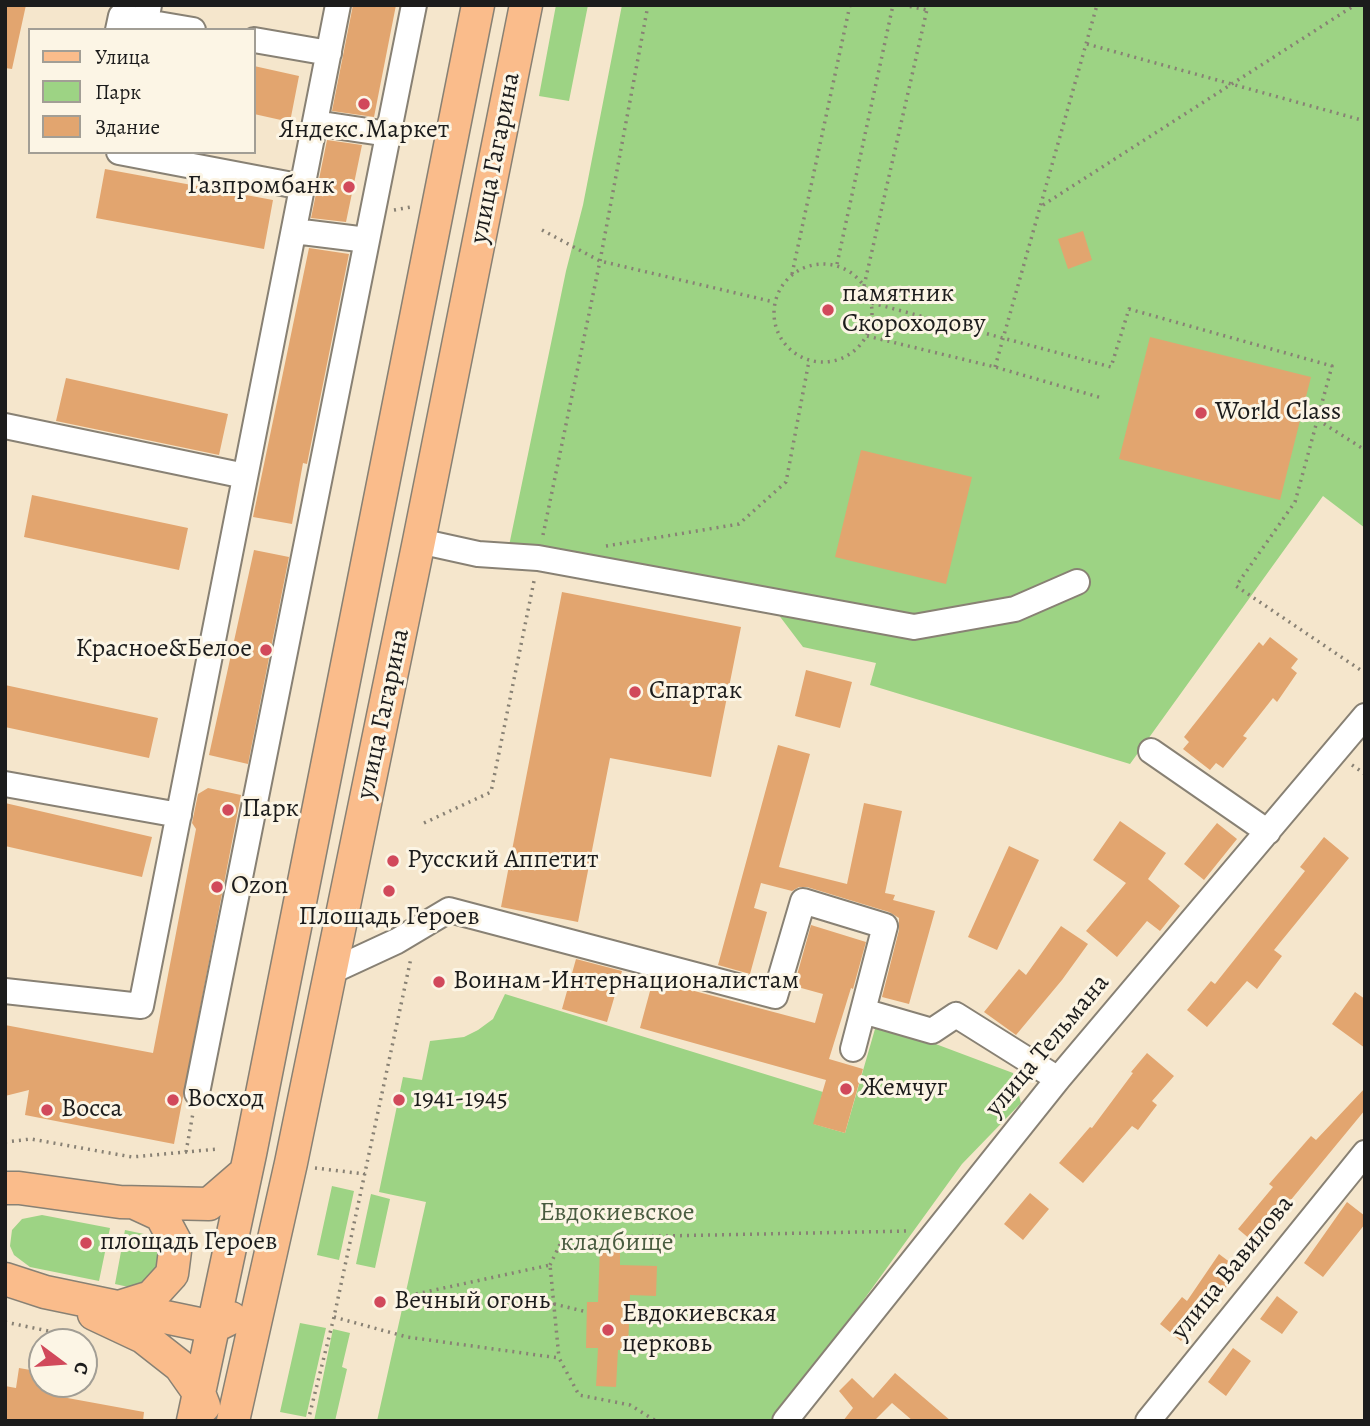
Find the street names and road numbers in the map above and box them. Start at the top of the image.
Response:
street label: улица Гагарина [464,70,528,246]
street label: улица Гагарина [351,626,417,802]
street label: улица Тельмана [979,968,1117,1124]
street label: улица Вавилова [1165,1189,1301,1347]

